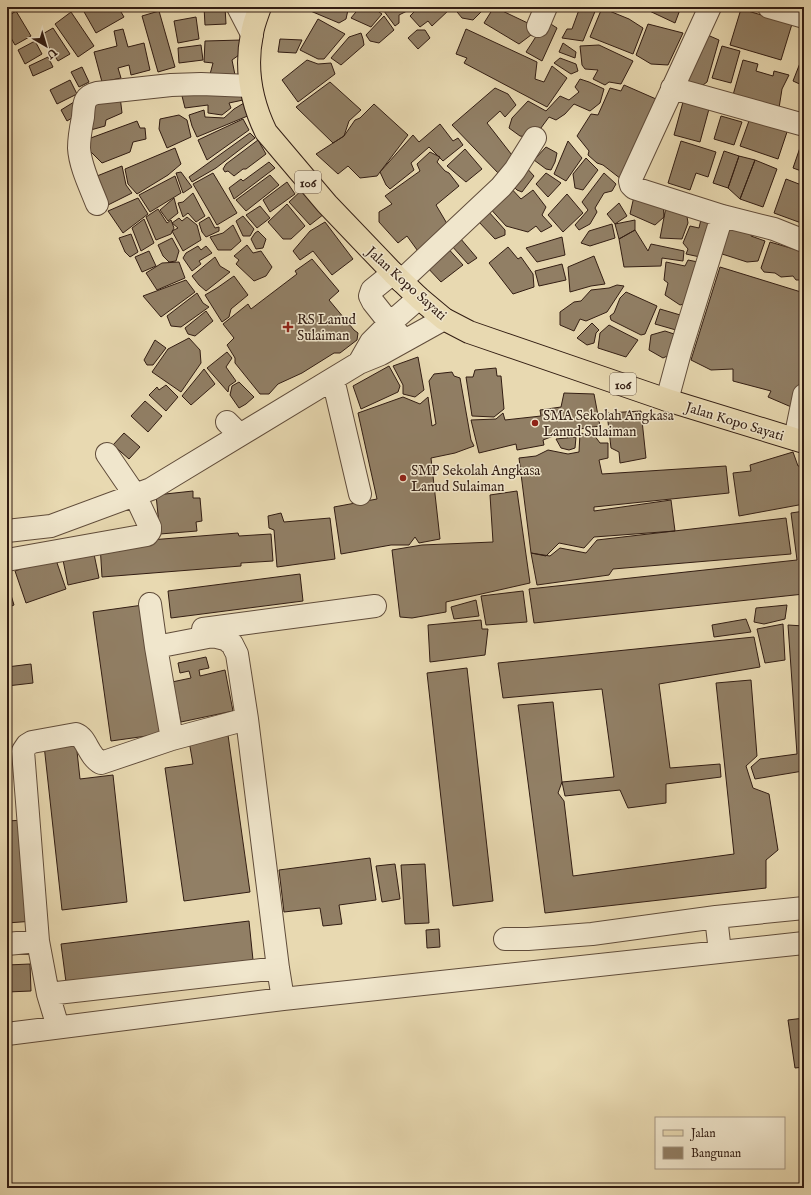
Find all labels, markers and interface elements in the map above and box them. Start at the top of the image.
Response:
north arrow [26,26,66,66]
text: U [43,44,60,62]
road number: 106 [295,171,321,193]
street label: Jalan Kopo Sayati [361,242,450,325]
place label: RS Lanud Sulaiman [297,311,356,345]
marker: RS Lanud Sulaiman [282,321,294,333]
road number: 106 [610,373,636,395]
street label: Jalan Kopo Sayati [681,398,786,446]
place label: SMA Sekolah Angkasa Lanud Sulaiman [543,407,675,441]
marker: SMA Sekolah Angkasa Lanud Sulaiman [530,418,540,428]
place label: SMP Sekolah Angkasa Lanud Sulaiman [411,462,541,496]
marker: SMP Sekolah Angkasa Lanud Sulaiman [398,473,408,483]
legend [655,1117,785,1169]
text: Jalan [689,1126,716,1142]
text: Bangunan [691,1146,742,1161]

